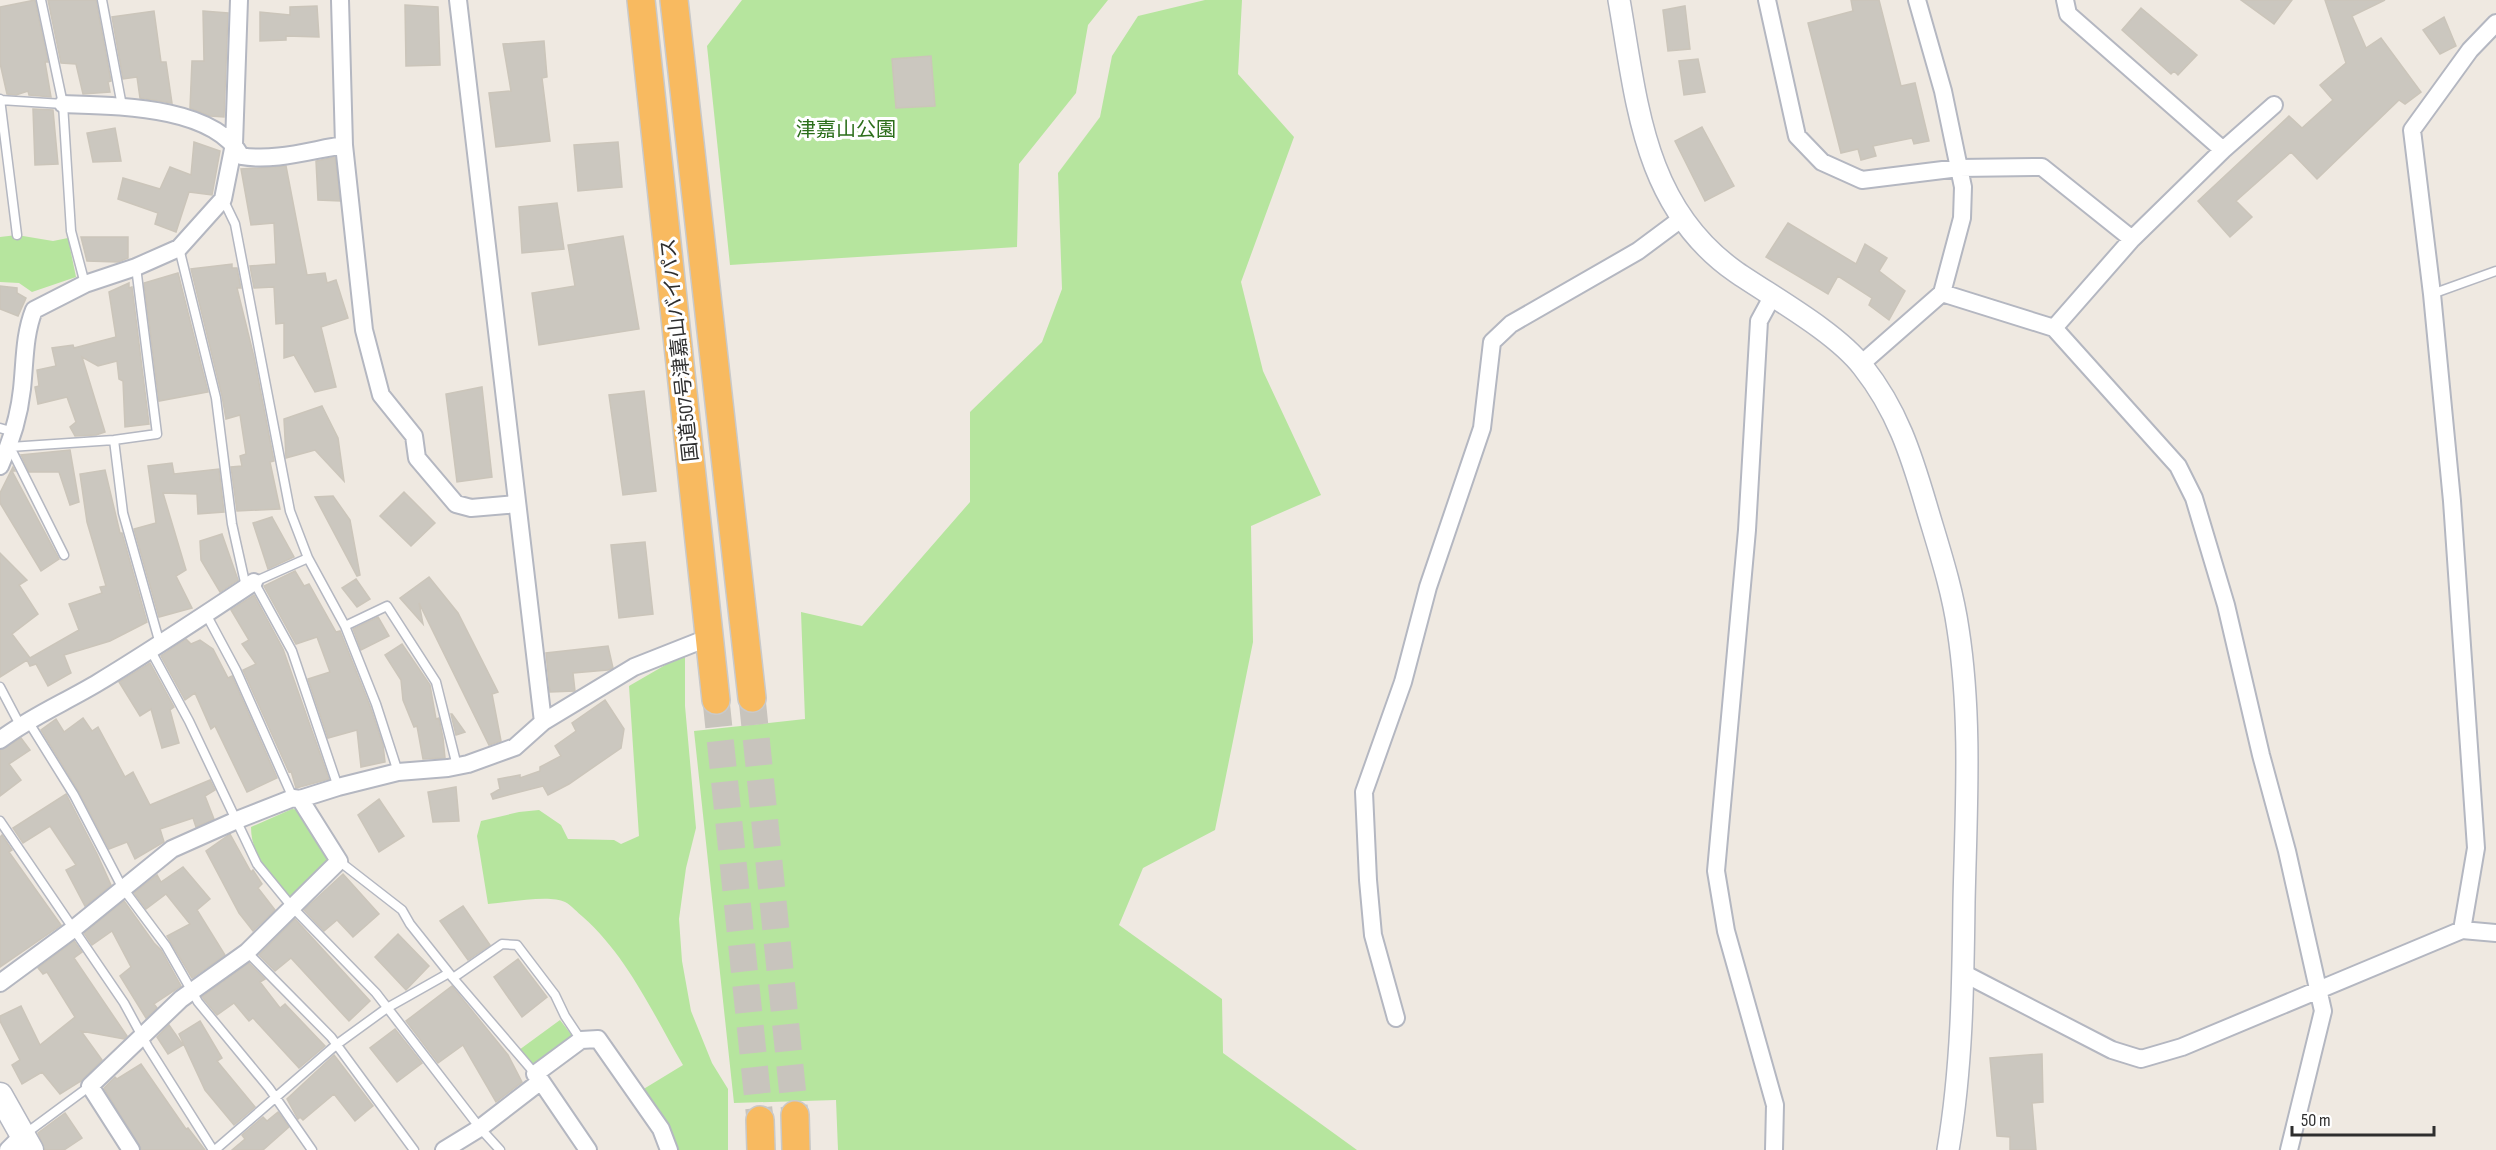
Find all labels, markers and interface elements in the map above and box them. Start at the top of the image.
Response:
park label: 津嘉山公園 [796,118,896,142]
street label: 国道507号津嘉山バイパス [656,237,704,463]
scale bar [2292,1099,2434,1137]
text: 50 m [2301,1110,2331,1131]

